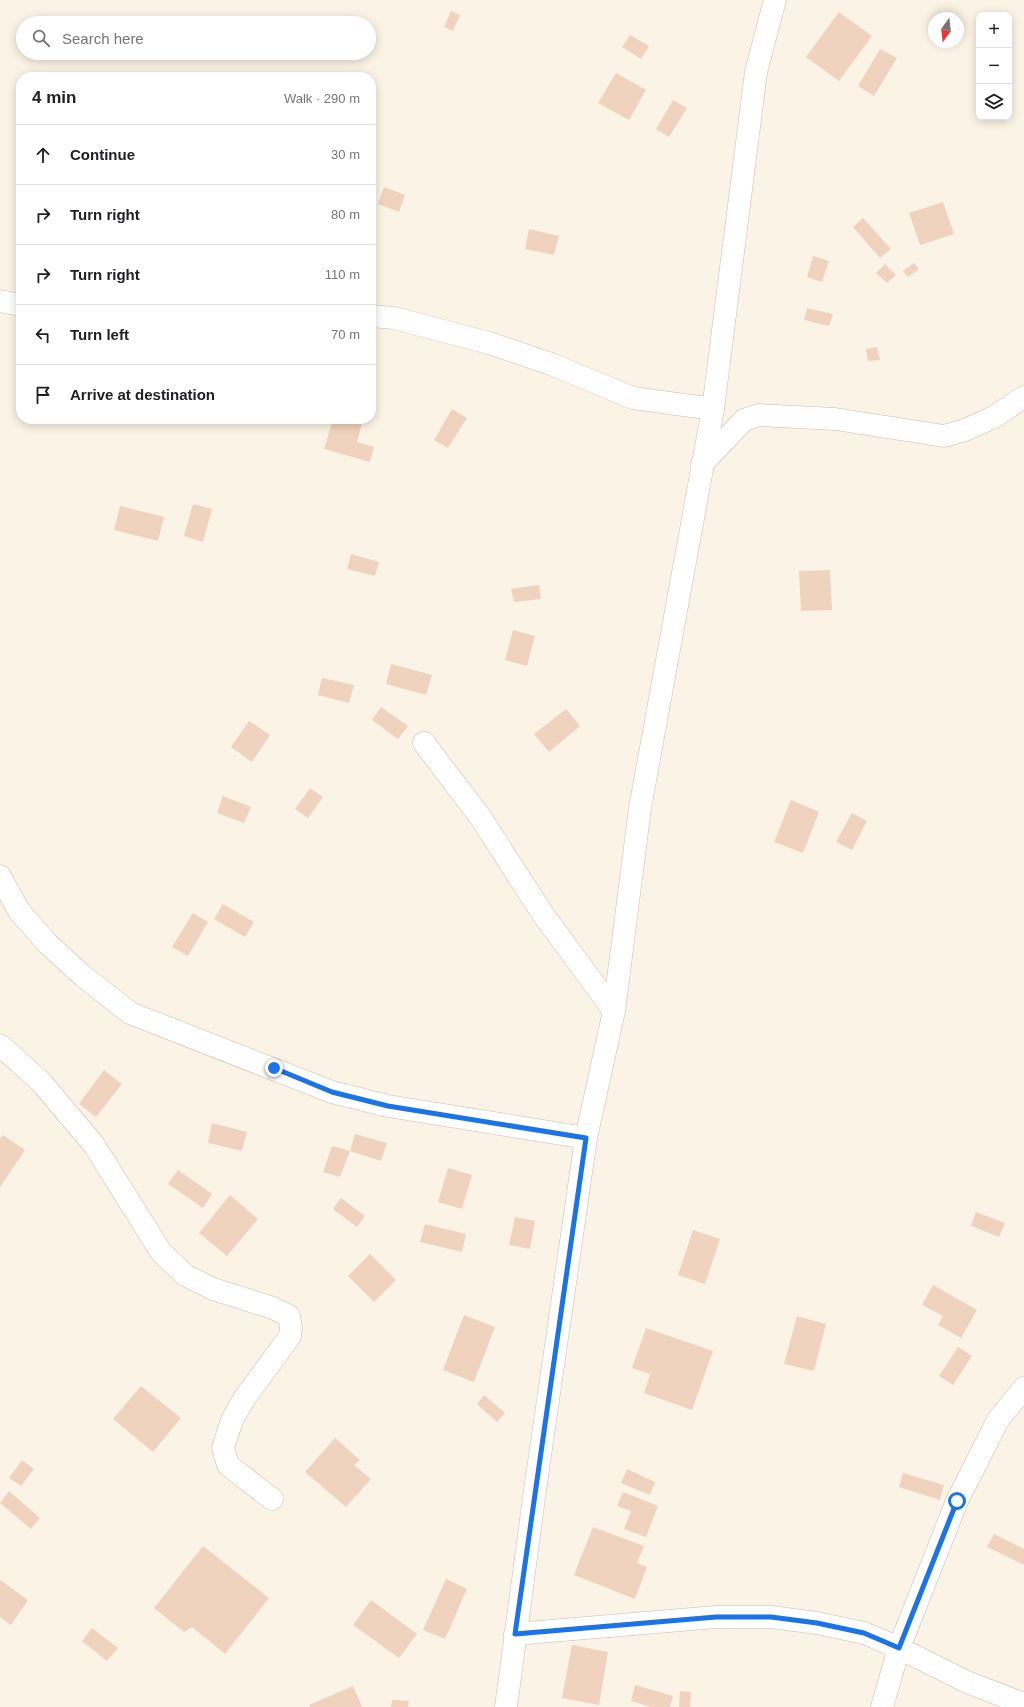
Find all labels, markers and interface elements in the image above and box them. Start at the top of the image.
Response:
north arrow [928,12,964,48]
map controls [976,12,1012,120]
button: + [976,12,1012,48]
search box [16,16,376,60]
icon: search [30,27,52,49]
text: Search here [62,30,144,47]
button: − [976,48,1012,84]
button: layers [976,84,1012,120]
text: 4 min [32,88,76,107]
text: Walk · 290 m [284,91,360,106]
icon: ahead [32,144,54,166]
text: Continue [70,146,135,163]
text: 30 m [331,147,360,162]
icon: right [32,204,54,226]
text: Turn right [70,206,140,223]
text: 80 m [331,207,360,222]
icon: right [32,264,54,286]
text: Turn right [70,266,140,283]
text: 110 m [325,267,360,282]
icon: left [32,324,54,346]
text: Turn left [70,326,129,343]
text: 70 m [331,327,360,342]
icon: arrive [32,384,54,406]
text: Arrive at destination [70,386,215,403]
route end [265,1059,283,1077]
route start [948,1492,966,1510]

